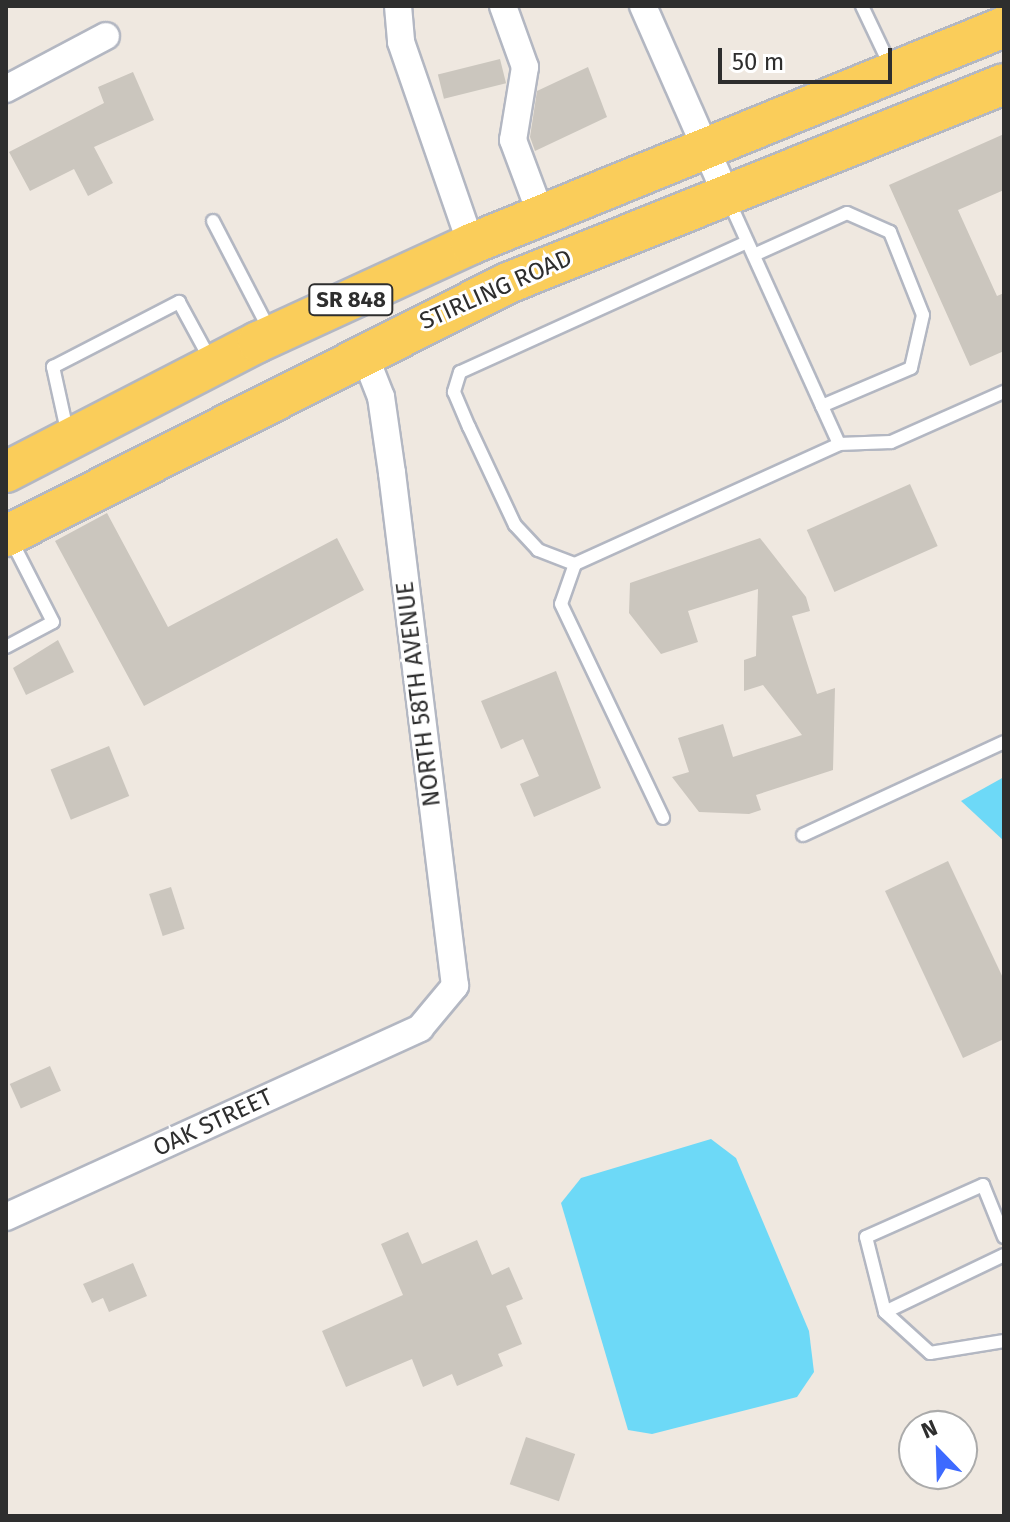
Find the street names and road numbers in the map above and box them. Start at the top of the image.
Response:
street label: STIRLING ROAD [416,244,576,336]
road number: SR 848 [307,282,395,318]
street label: NORTH 58TH AVENUE [391,580,447,808]
street label: OAK STREET [149,1083,277,1163]

